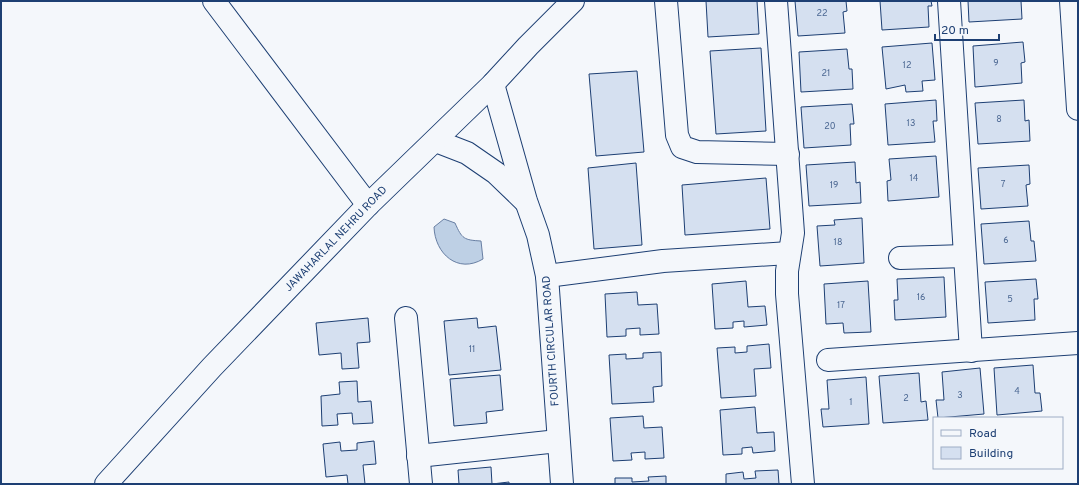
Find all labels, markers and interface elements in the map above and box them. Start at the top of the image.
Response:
house number: 22 [816,8,828,19]
scale bar [935,16,999,42]
text: 20 m [941,23,969,39]
house number: 9 [993,58,999,69]
house number: 12 [903,60,911,71]
house number: 21 [822,68,830,79]
house number: 8 [996,114,1002,125]
house number: 13 [907,118,915,129]
house number: 20 [824,121,836,132]
house number: 14 [910,173,919,184]
house number: 7 [1001,179,1006,190]
house number: 19 [830,180,838,191]
street label: JAWAHARLAL NEHRU ROAD [282,183,390,295]
house number: 6 [1003,235,1009,246]
house number: 18 [834,237,842,248]
street label: FOURTH CIRCULAR ROAD [539,275,563,407]
house number: 16 [917,292,925,303]
house number: 5 [1007,294,1013,305]
house number: 17 [837,300,845,311]
house number: 11 [469,344,475,355]
house number: 4 [1014,386,1020,397]
house number: 3 [957,390,963,401]
house number: 2 [903,393,909,404]
house number: 1 [849,397,853,408]
legend [933,417,1063,469]
text: Road [969,426,997,442]
text: Building [969,446,1013,462]

